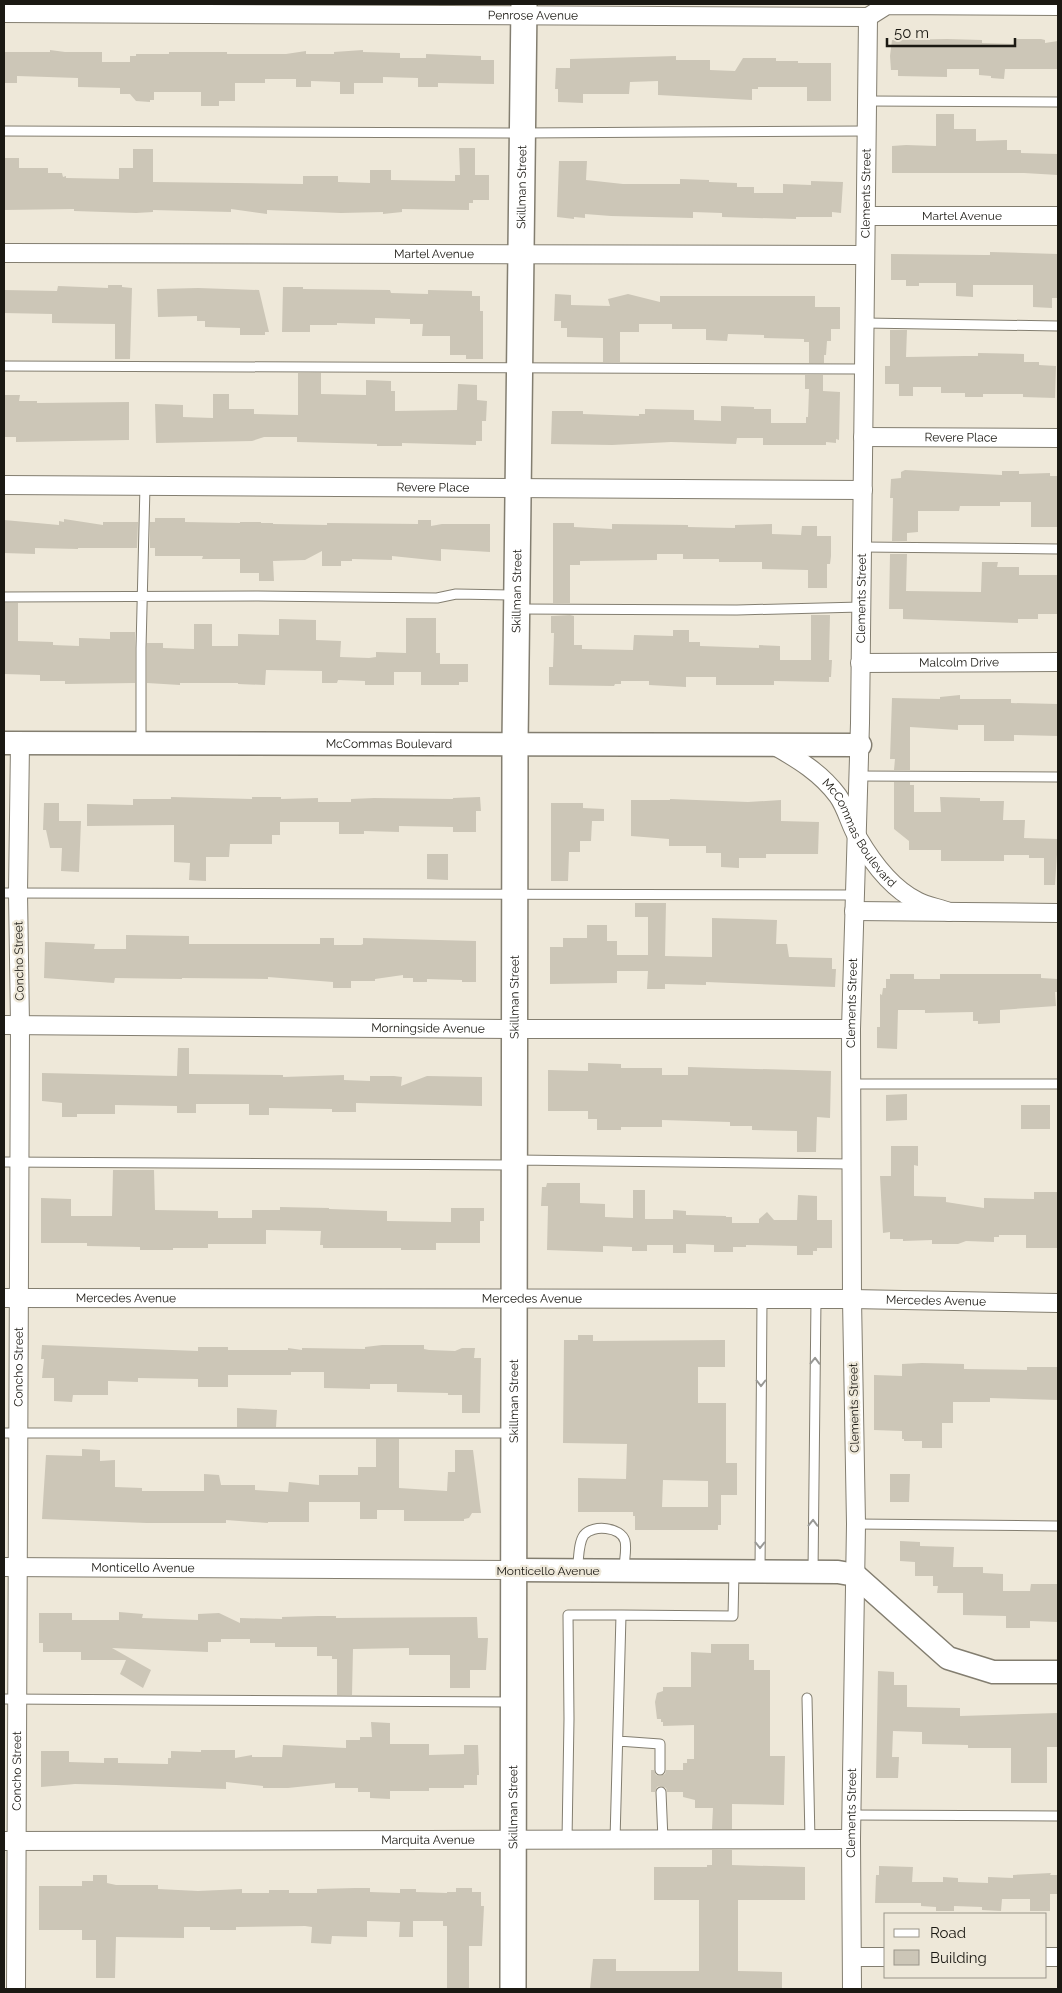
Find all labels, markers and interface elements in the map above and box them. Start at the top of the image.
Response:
street label: Penrose Avenue [488,8,578,23]
scale bar [887,15,1014,47]
text: 50 m [894,24,929,42]
street label: Skillman Street [514,145,529,229]
street label: Clements Street [858,148,874,238]
street label: Martel Avenue [922,209,1002,223]
street label: Martel Avenue [394,247,474,261]
street label: Revere Place [925,430,997,445]
street label: Revere Place [397,480,469,495]
street label: Skillman Street [509,549,524,633]
street label: Clements Street [854,553,869,643]
street label: Malcolm Drive [919,655,999,670]
street label: McCommas Boulevard [326,737,452,751]
street label: McCommas Boulevard [819,776,899,890]
street label: Concho Street [11,921,27,1001]
street label: Skillman Street [508,955,522,1039]
street label: Clements Street [844,958,860,1048]
street label: Morningside Avenue [371,1021,485,1036]
street label: Mercedes Avenue [76,1291,176,1305]
street label: Mercedes Avenue [482,1292,582,1306]
street label: Mercedes Avenue [886,1293,986,1309]
street label: Concho Street [11,1327,26,1407]
one-way arrow [810,1356,820,1364]
street label: Skillman Street [507,1359,521,1443]
street label: Clements Street [846,1363,862,1453]
one-way arrow [756,1379,766,1387]
one-way arrow [808,1519,818,1526]
one-way arrow [755,1542,765,1549]
street label: Monticello Avenue [91,1561,195,1575]
street label: Monticello Avenue [496,1564,600,1578]
street label: Concho Street [10,1731,24,1811]
street label: Skillman Street [506,1765,520,1849]
street label: Clements Street [844,1768,859,1858]
street label: Marquita Avenue [381,1833,475,1847]
legend [884,1913,1047,1978]
text: Road [930,1924,966,1942]
text: Building [930,1949,987,1967]

